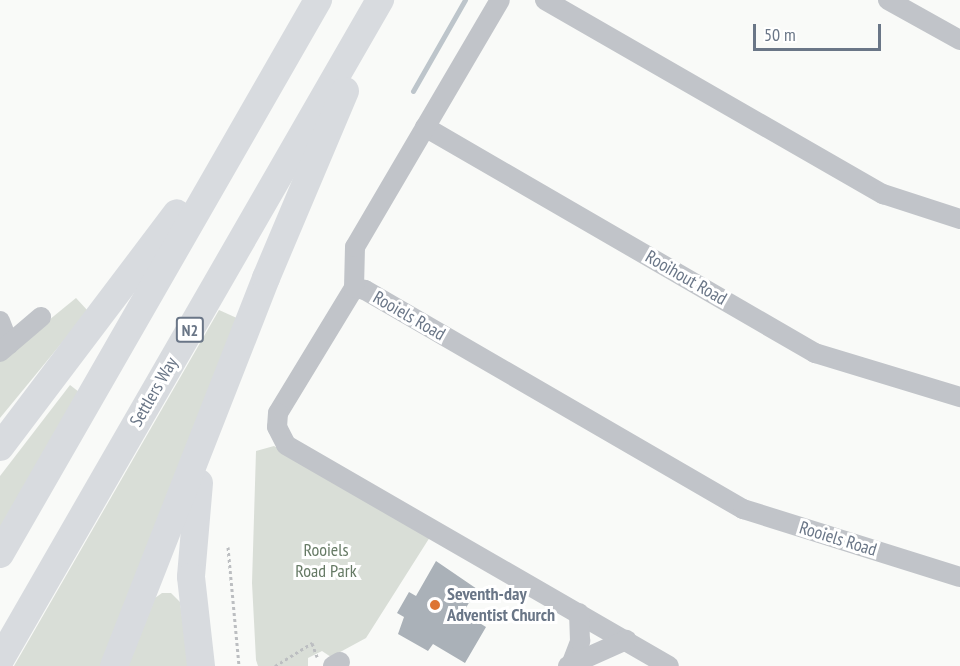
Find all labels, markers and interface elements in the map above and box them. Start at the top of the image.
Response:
scale bar [756,12,884,50]
text: 50 m [764,23,796,46]
street label: Rooihout Road [641,246,731,310]
street label: Rooiels Road [369,287,449,345]
road number: N2 [175,317,205,343]
street label: Settlers Way [125,353,183,431]
street label: Rooiels Road [797,517,879,561]
park label: Rooiels Road Park [295,540,357,582]
place label: Seventh-day Adventist Church [447,584,555,626]
marker: Seventh-day Adventist Church [428,598,442,612]

